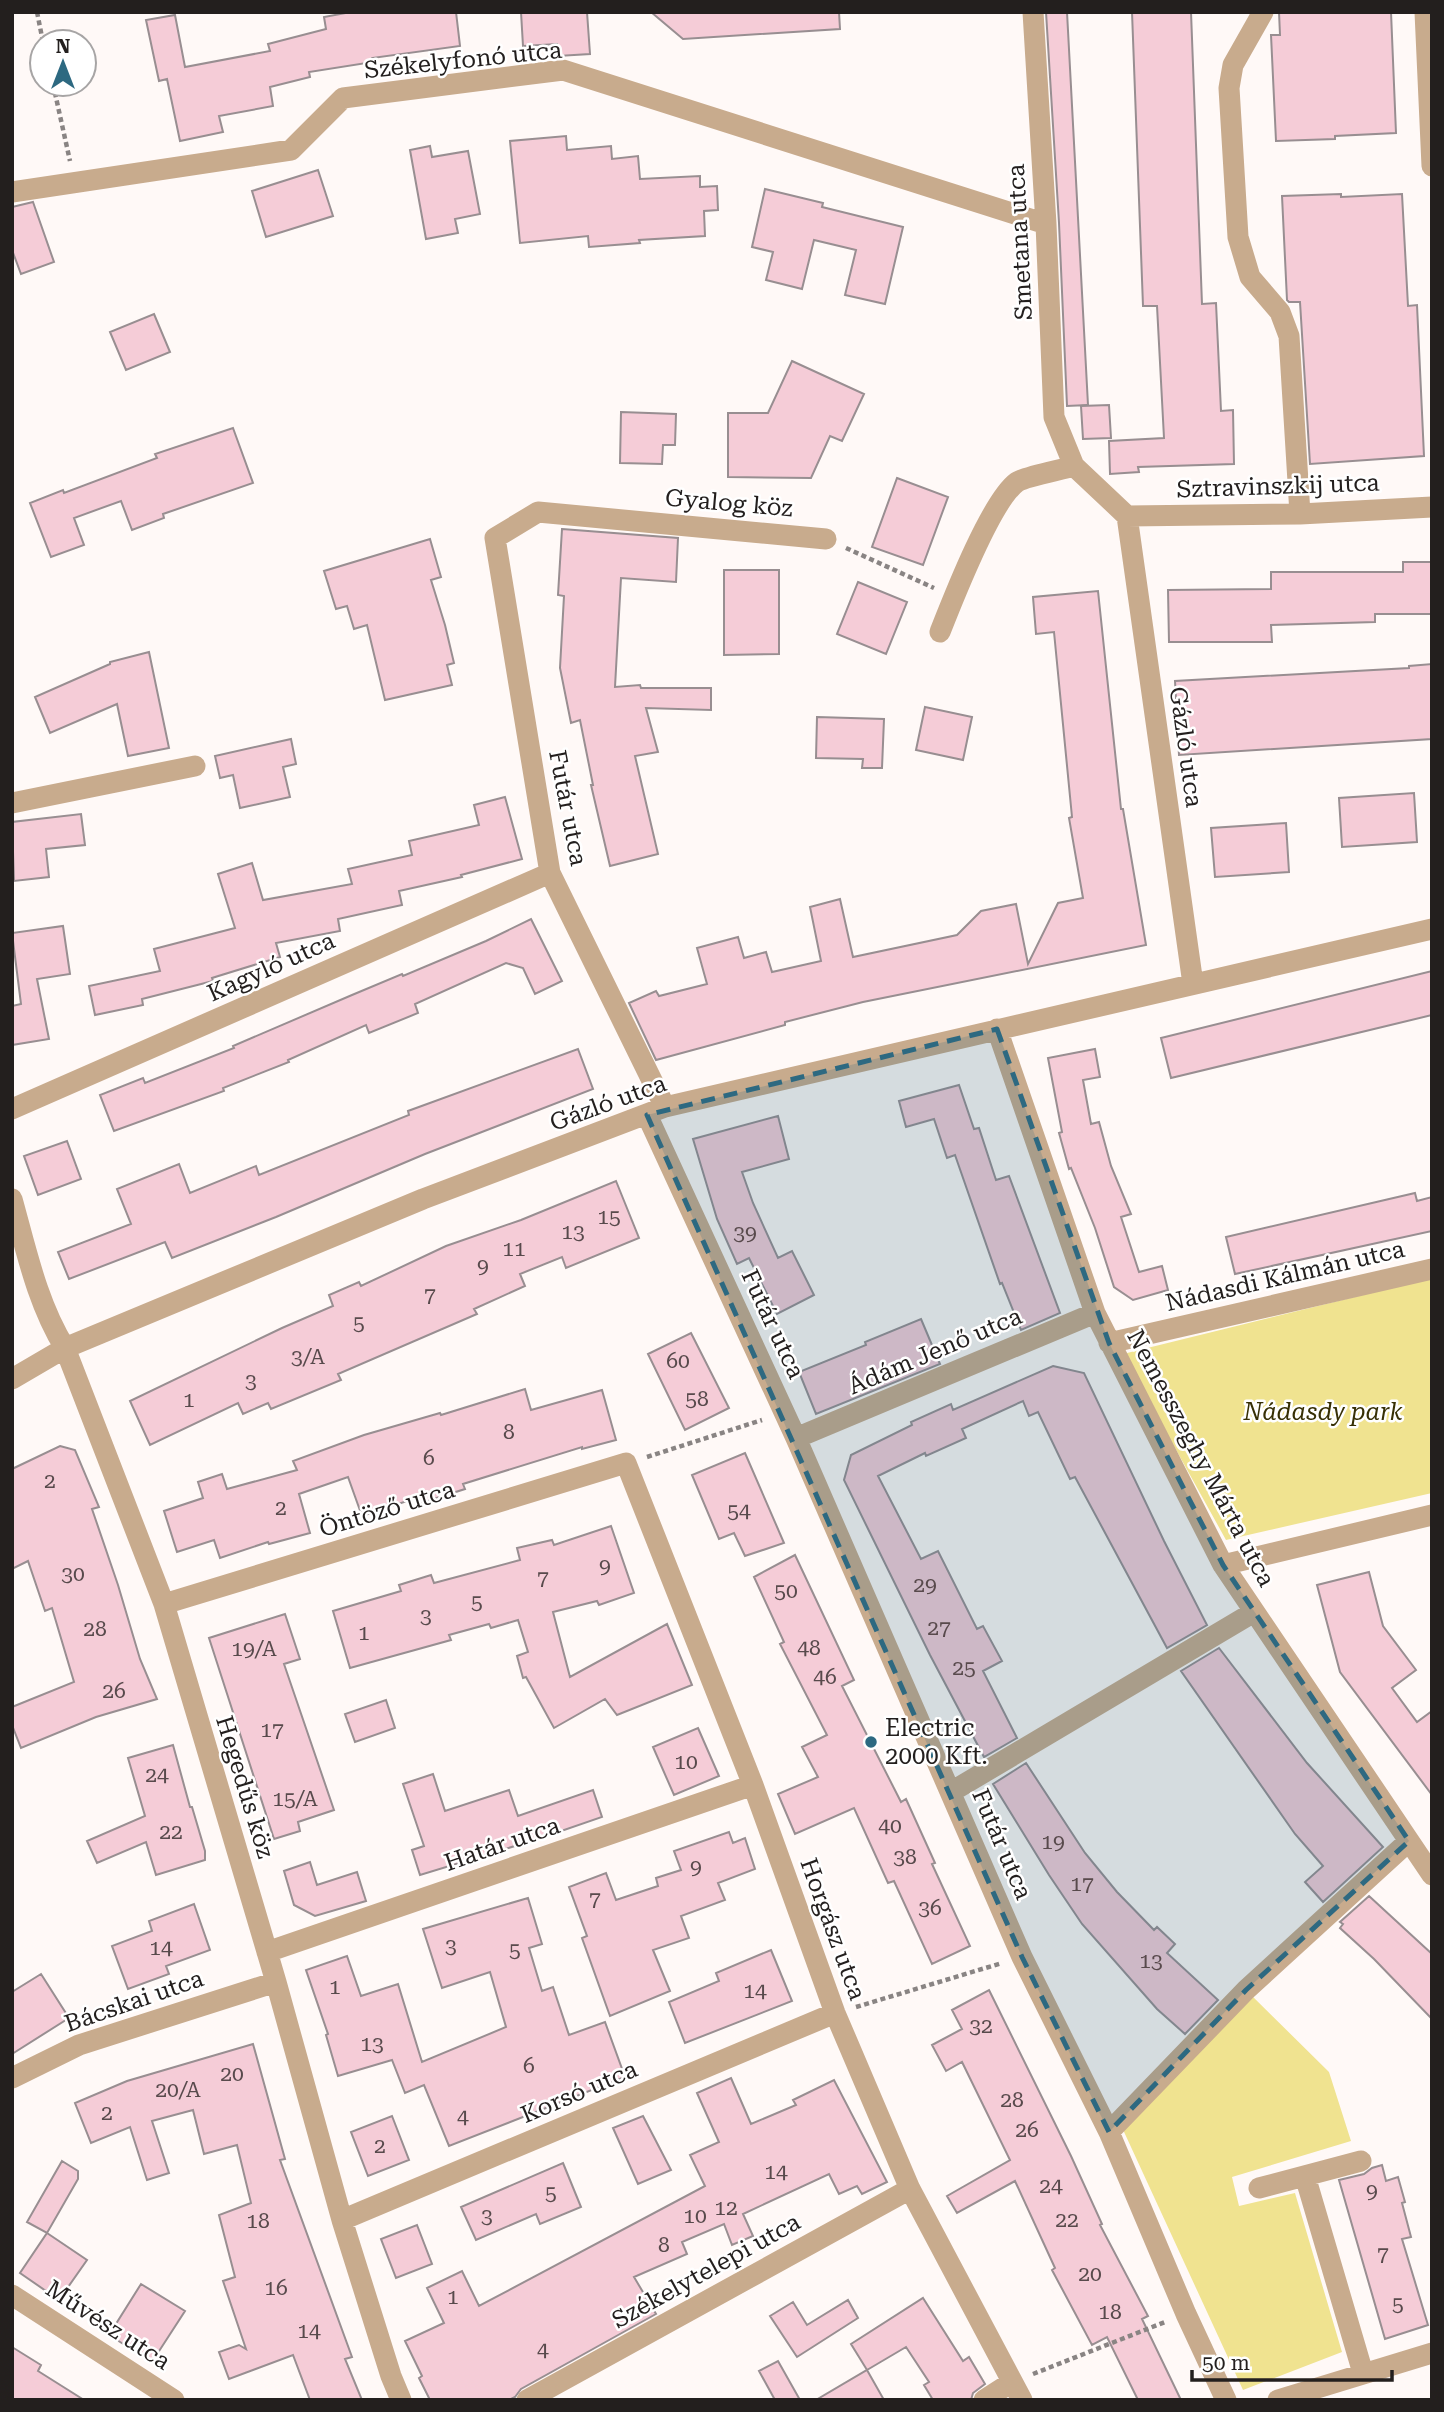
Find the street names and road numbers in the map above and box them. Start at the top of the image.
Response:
street label: Székelyfonó utca [363,36,563,84]
street label: Smetana utca [1002,163,1038,321]
street label: Sztravinszkij utca [1176,468,1380,504]
street label: Gyalog köz [664,483,794,523]
street label: Gázló utca [1164,685,1208,809]
street label: Futár utca [543,748,593,868]
street label: Kagyló utca [203,926,339,1008]
street label: Gázló utca [546,1069,670,1137]
street label: Nádasdi Kálmán utca [1163,1235,1407,1317]
street label: Futár utca [736,1265,810,1383]
street label: Ádám Jenő utca [844,1301,1026,1400]
street label: Nemesszeghy Márta utca [1121,1325,1281,1591]
street label: Öntöző utca [316,1474,458,1543]
street label: Hegedűs köz [210,1712,280,1862]
street label: Futár utca [966,1785,1038,1903]
street label: Határ utca [441,1811,563,1877]
street label: Horgász utca [794,1854,872,2004]
street label: Bácskai utca [61,1964,207,2038]
street label: Korsó utca [517,2055,641,2129]
street label: Székelytelepi utca [607,2208,805,2334]
street label: Művész utca [40,2274,176,2376]

